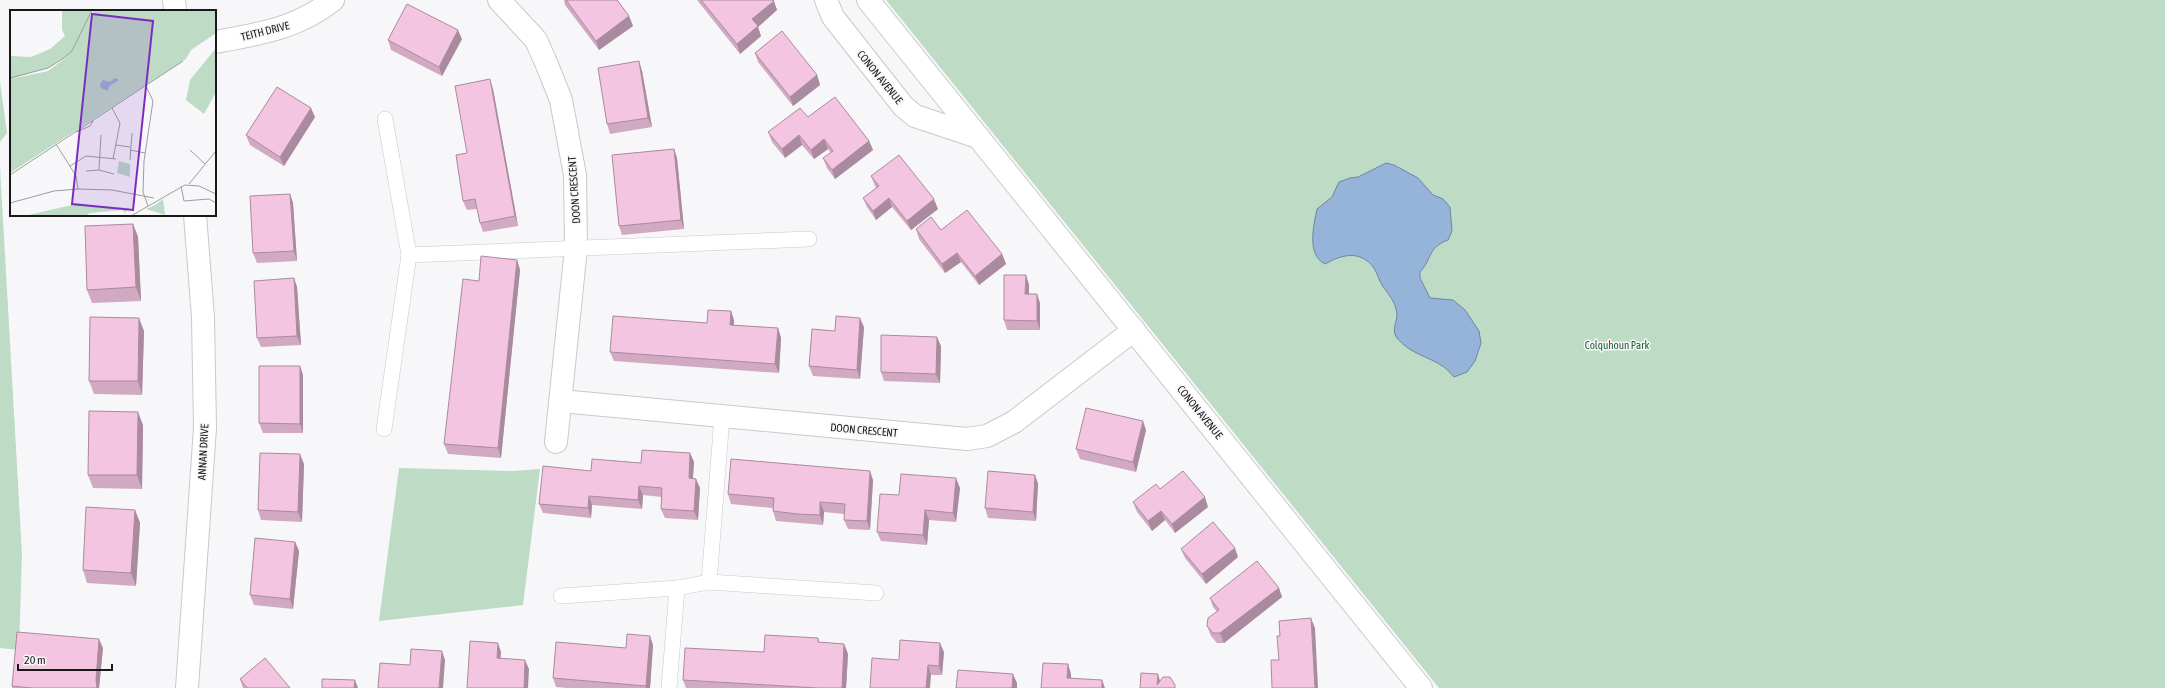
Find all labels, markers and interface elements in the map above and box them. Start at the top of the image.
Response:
inset map [10,10,216,216]
street label: TEITH DRIVE [239,19,291,43]
street label: CONON AVENUE [855,48,905,106]
street label: DOON CRESCENT [566,156,582,224]
park label: Colquhoun Park [1585,339,1649,351]
street label: CONON AVENUE [1175,383,1225,441]
street label: DOON CRESCENT [830,421,898,439]
street label: ANNAN DRIVE [196,423,210,480]
scale bar [18,646,112,672]
text: 20 m [24,653,46,667]

